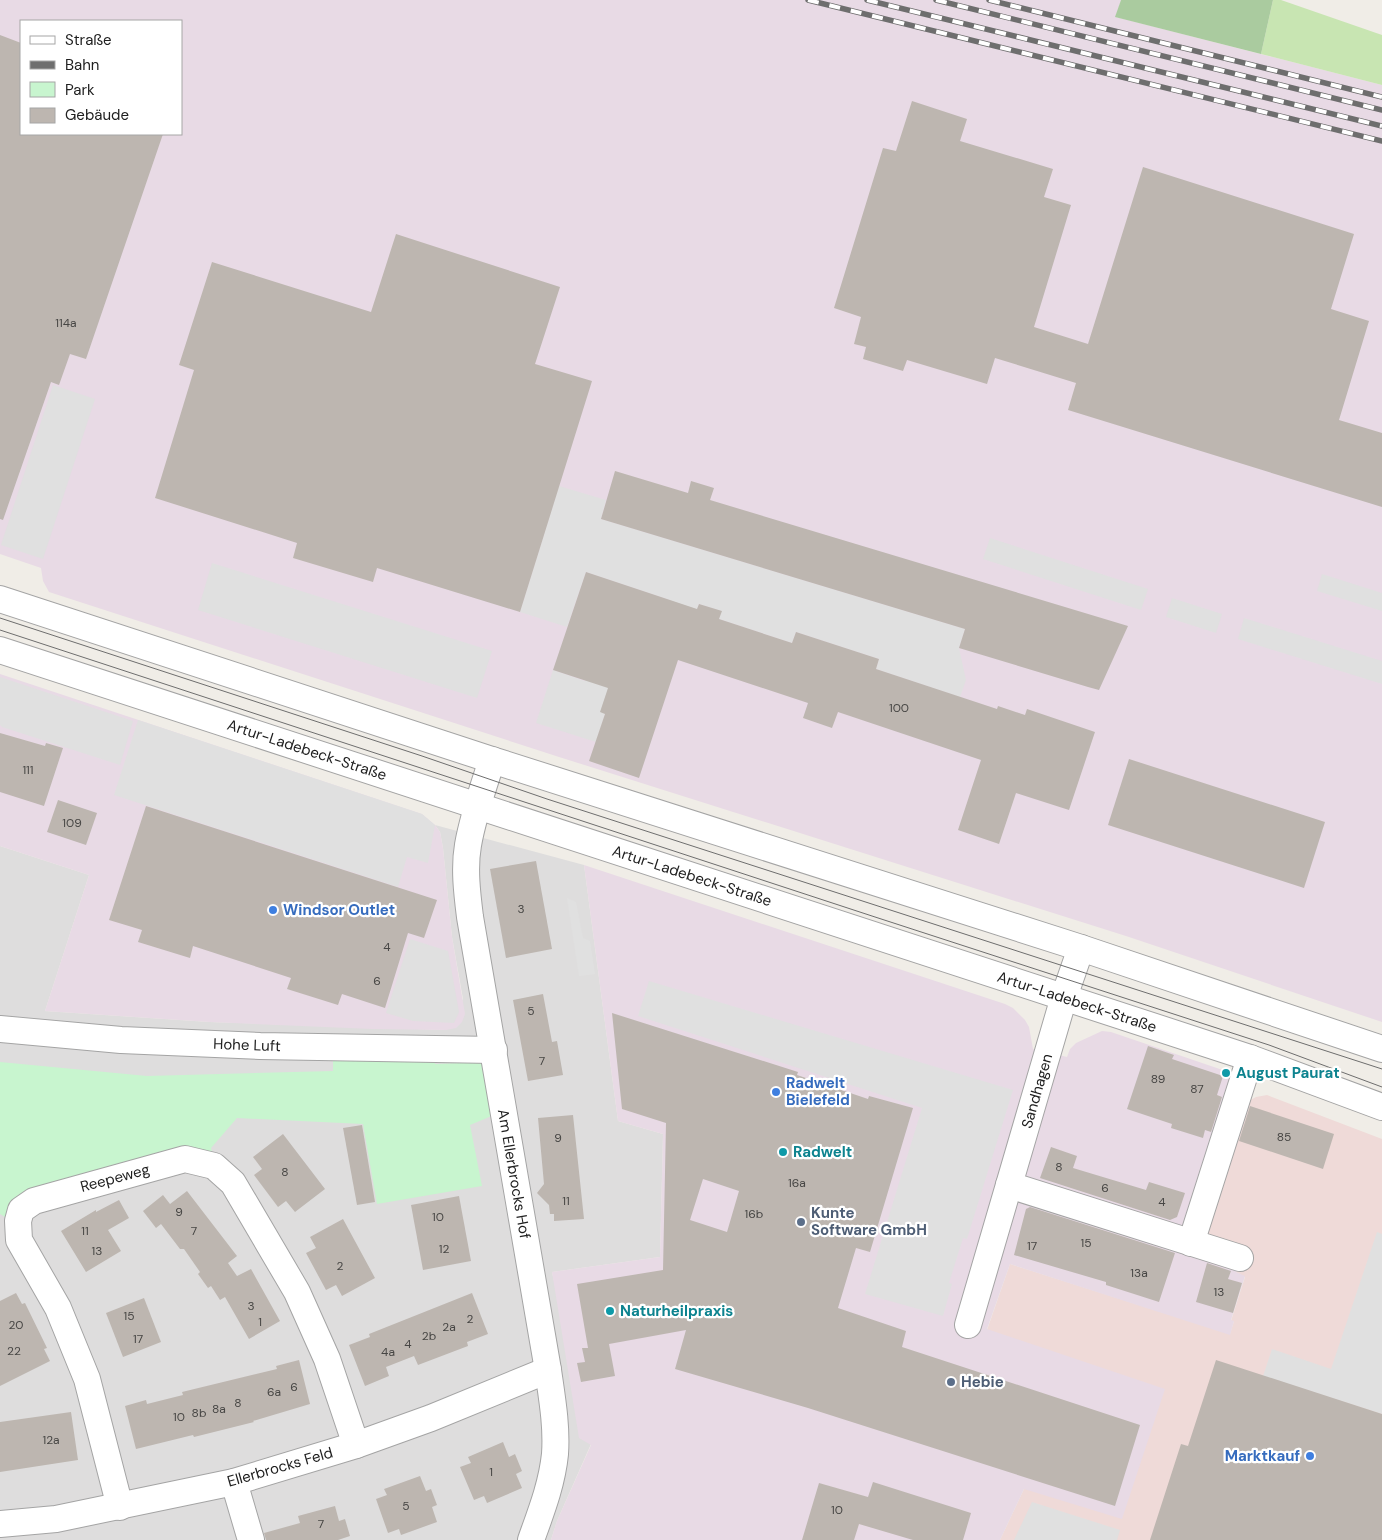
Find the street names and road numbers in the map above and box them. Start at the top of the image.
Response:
street label: Artur-Ladebeck-Straße [225,715,389,785]
street label: Artur-Ladebeck-Straße [610,841,774,911]
street label: Artur-Ladebeck-Straße [995,967,1159,1037]
street label: Hohe Luft [213,1034,281,1056]
street label: Sandhagen [1017,1051,1057,1131]
street label: Am Ellerbrocks Hof [493,1107,535,1241]
street label: Reepeweg [78,1159,152,1197]
street label: Ellerbrocks Feld [225,1442,335,1492]

